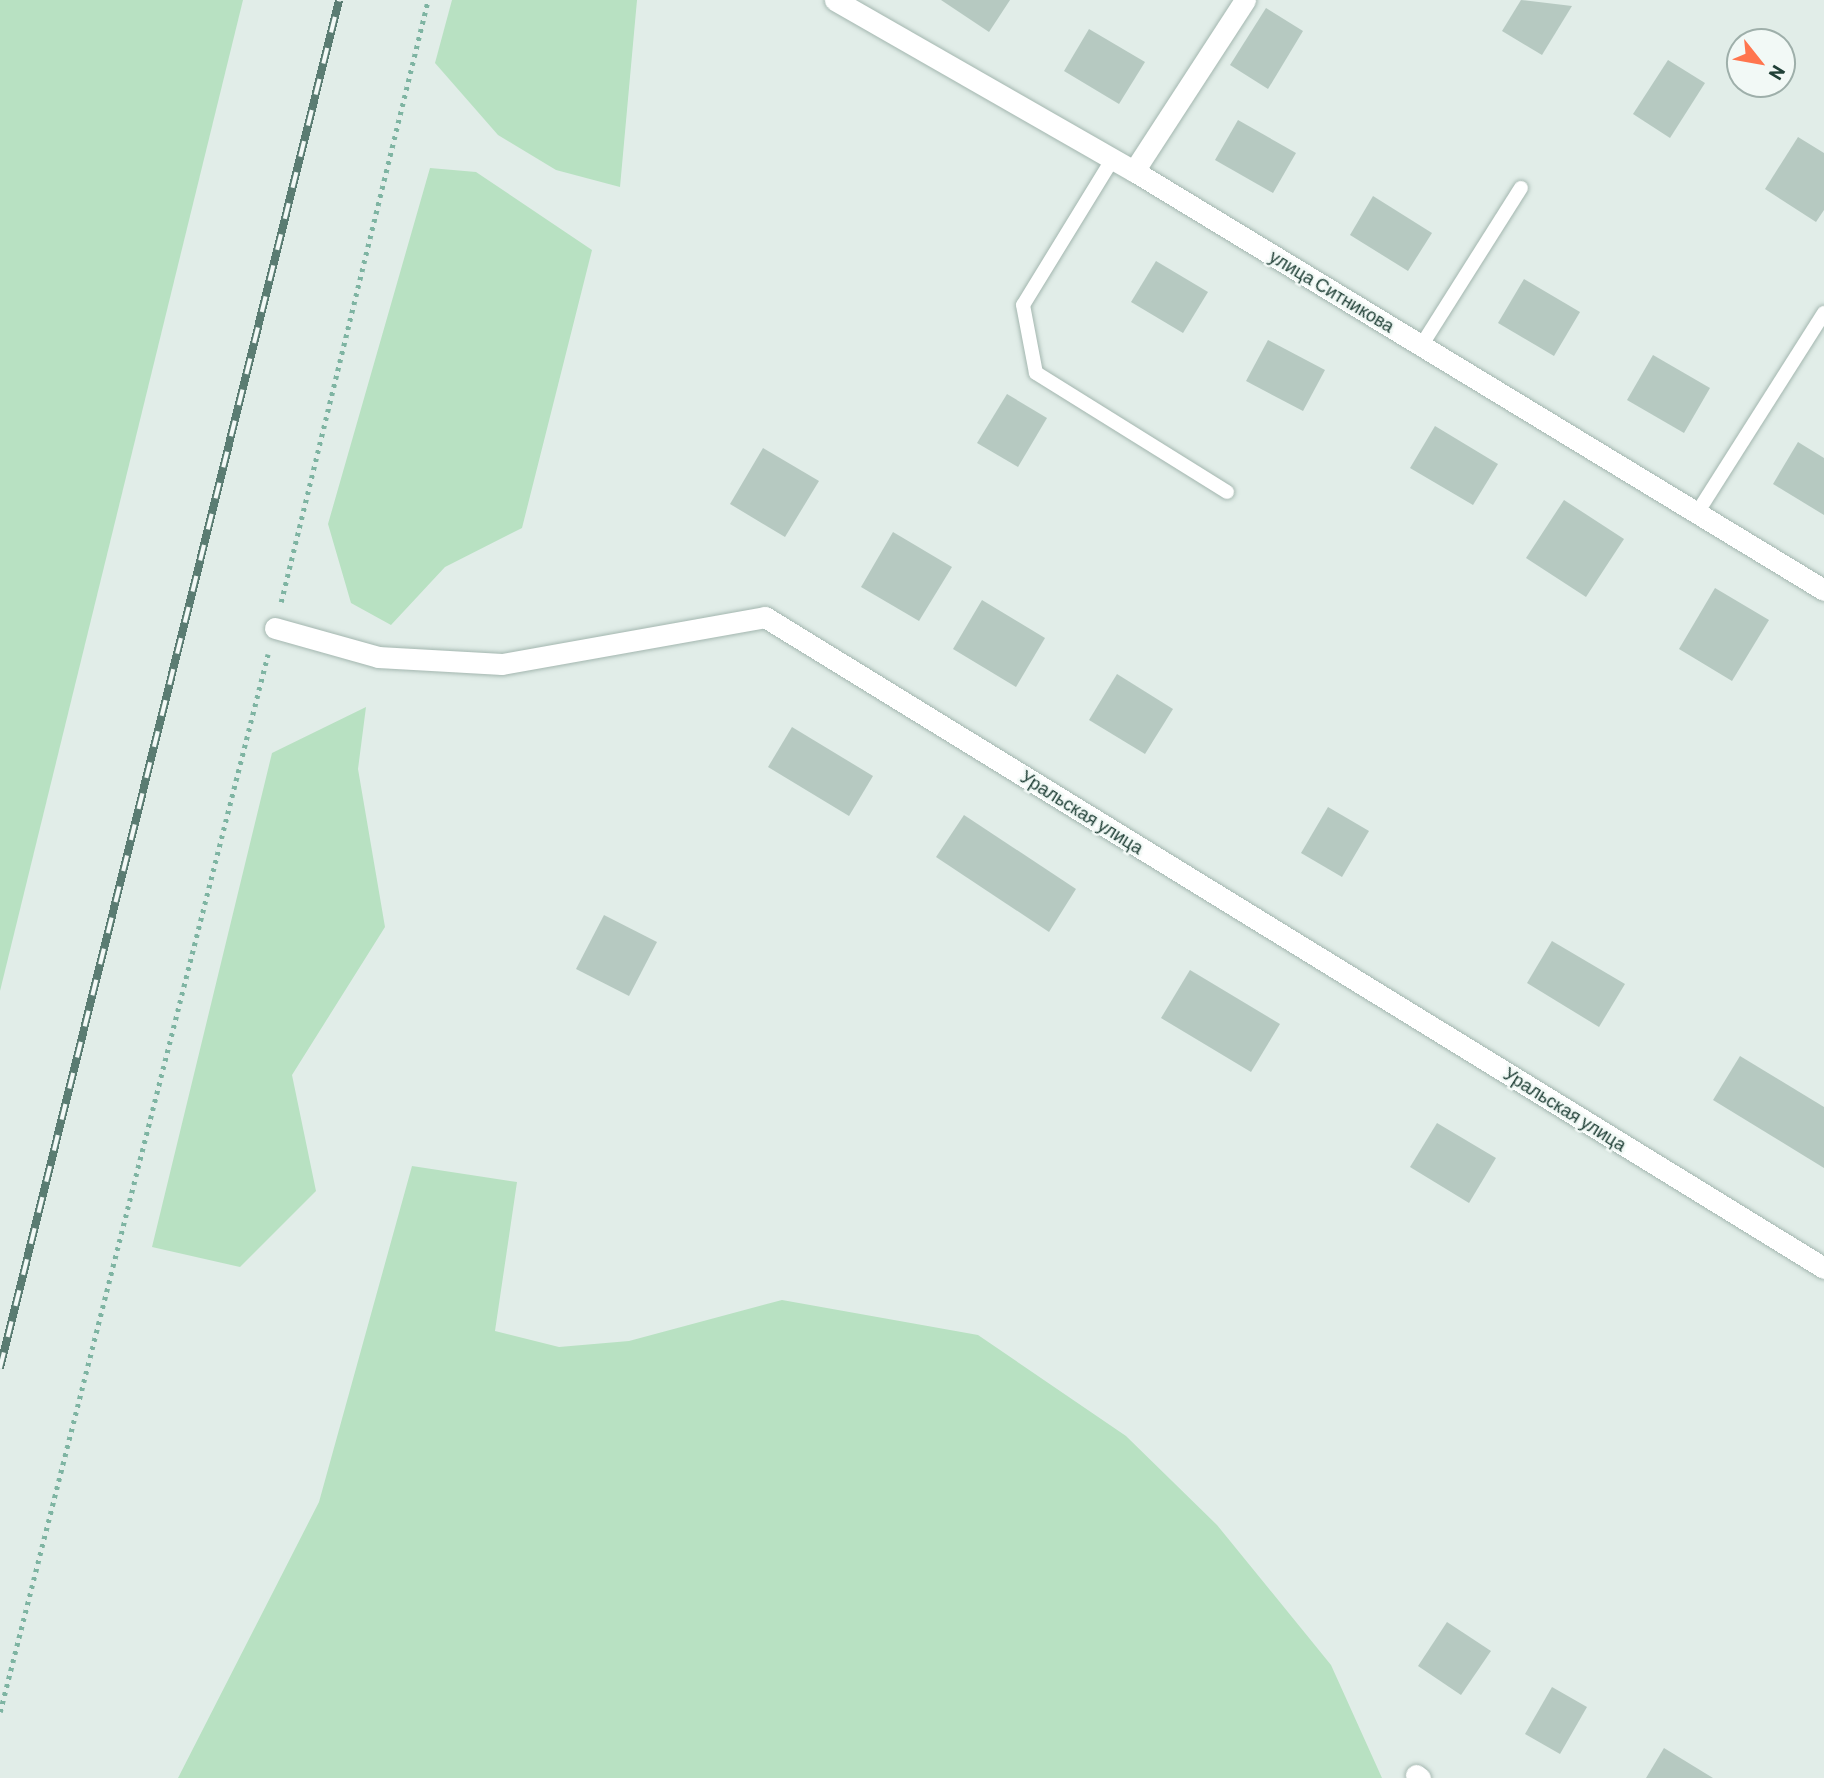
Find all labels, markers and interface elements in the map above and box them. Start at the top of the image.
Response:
north arrow [1726,28,1796,98]
text: N [1765,62,1791,84]
street label: улица Ситникова [1266,245,1398,337]
street label: Уральская улица [1017,766,1147,858]
street label: Уральская улица [1500,1063,1630,1155]

